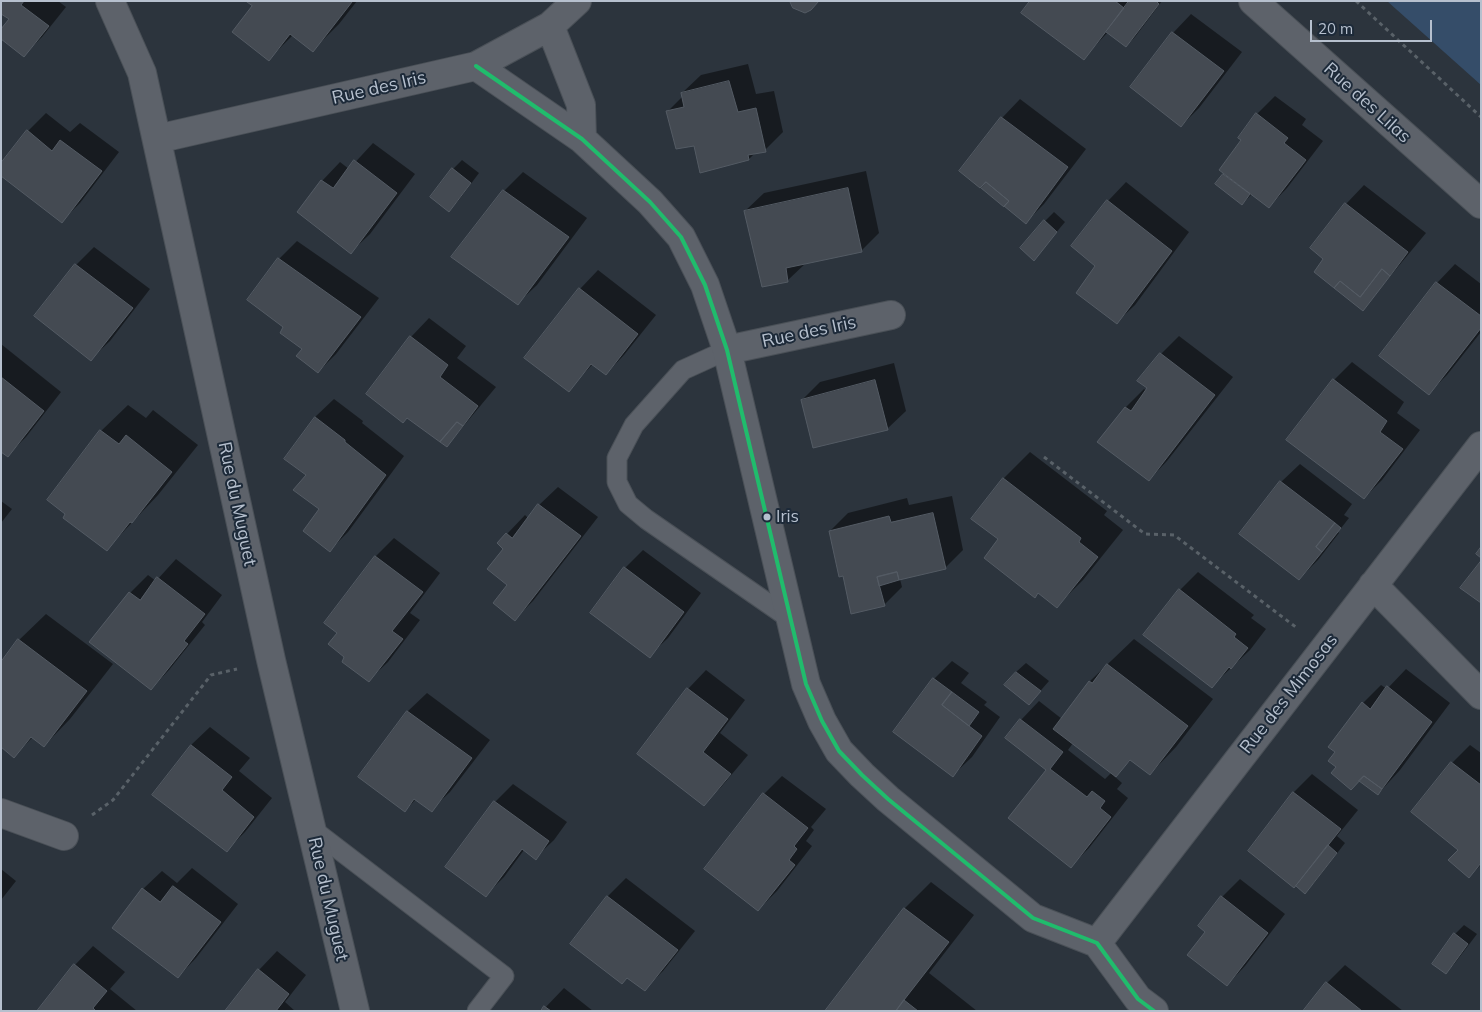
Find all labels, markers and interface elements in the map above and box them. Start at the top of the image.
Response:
scale bar [1312,10,1434,42]
text: 20 m [1318,19,1353,38]
street label: Rue des Lilas [1319,58,1415,148]
street label: Rue des Iris [330,67,428,109]
street label: Rue des Iris [760,311,858,353]
street label: Rue du Muguet [213,440,261,568]
place label: Iris [776,507,799,527]
marker: Iris [762,512,772,522]
street label: Rue des Mimosas [1236,630,1342,758]
street label: Rue du Muguet [303,835,353,963]

